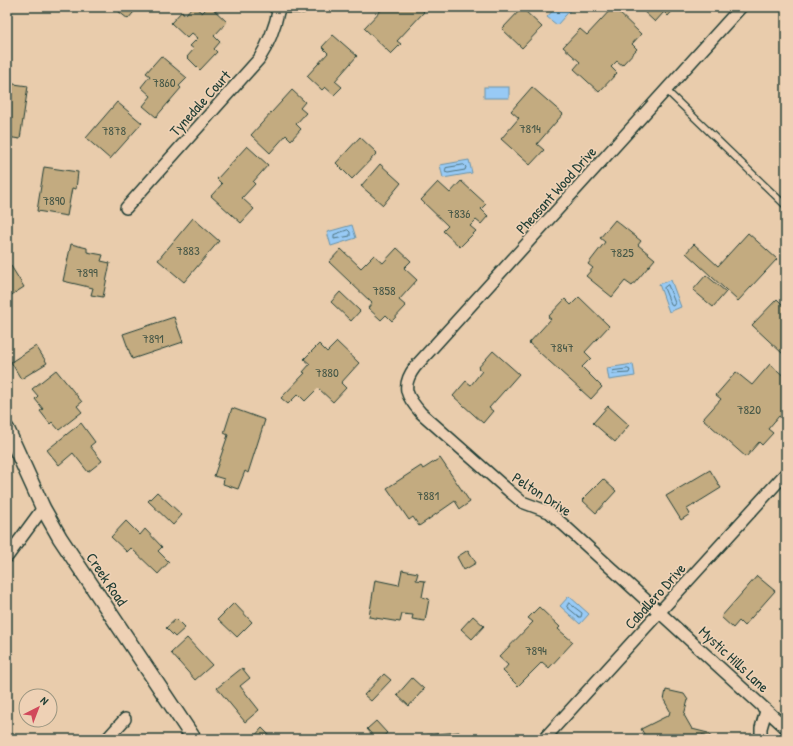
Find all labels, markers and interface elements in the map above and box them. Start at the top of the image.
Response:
street label: Tynedale Court [165,65,236,141]
house number: 7860 [152,73,176,91]
house number: 7814 [519,119,541,137]
house number: 7878 [102,121,126,139]
street label: Pheasant Wood Drive [511,142,601,238]
house number: 7890 [43,191,65,209]
house number: 7836 [447,204,471,222]
house number: 7883 [176,241,200,259]
house number: 7825 [610,243,634,261]
house number: 7899 [76,263,98,281]
house number: 7858 [372,281,396,299]
house number: 7891 [142,329,164,347]
house number: 7847 [550,338,574,356]
house number: 7880 [315,363,339,381]
house number: 7820 [737,400,761,418]
street label: Pelton Drive [508,467,576,521]
house number: 7881 [417,486,439,504]
street label: Creek Road [81,548,133,610]
street label: Caballero Drive [620,558,690,634]
street label: Mystic Hills Lane [694,621,774,697]
house number: 7894 [525,641,547,659]
north arrow [18,688,58,728]
text: N [38,693,52,708]

